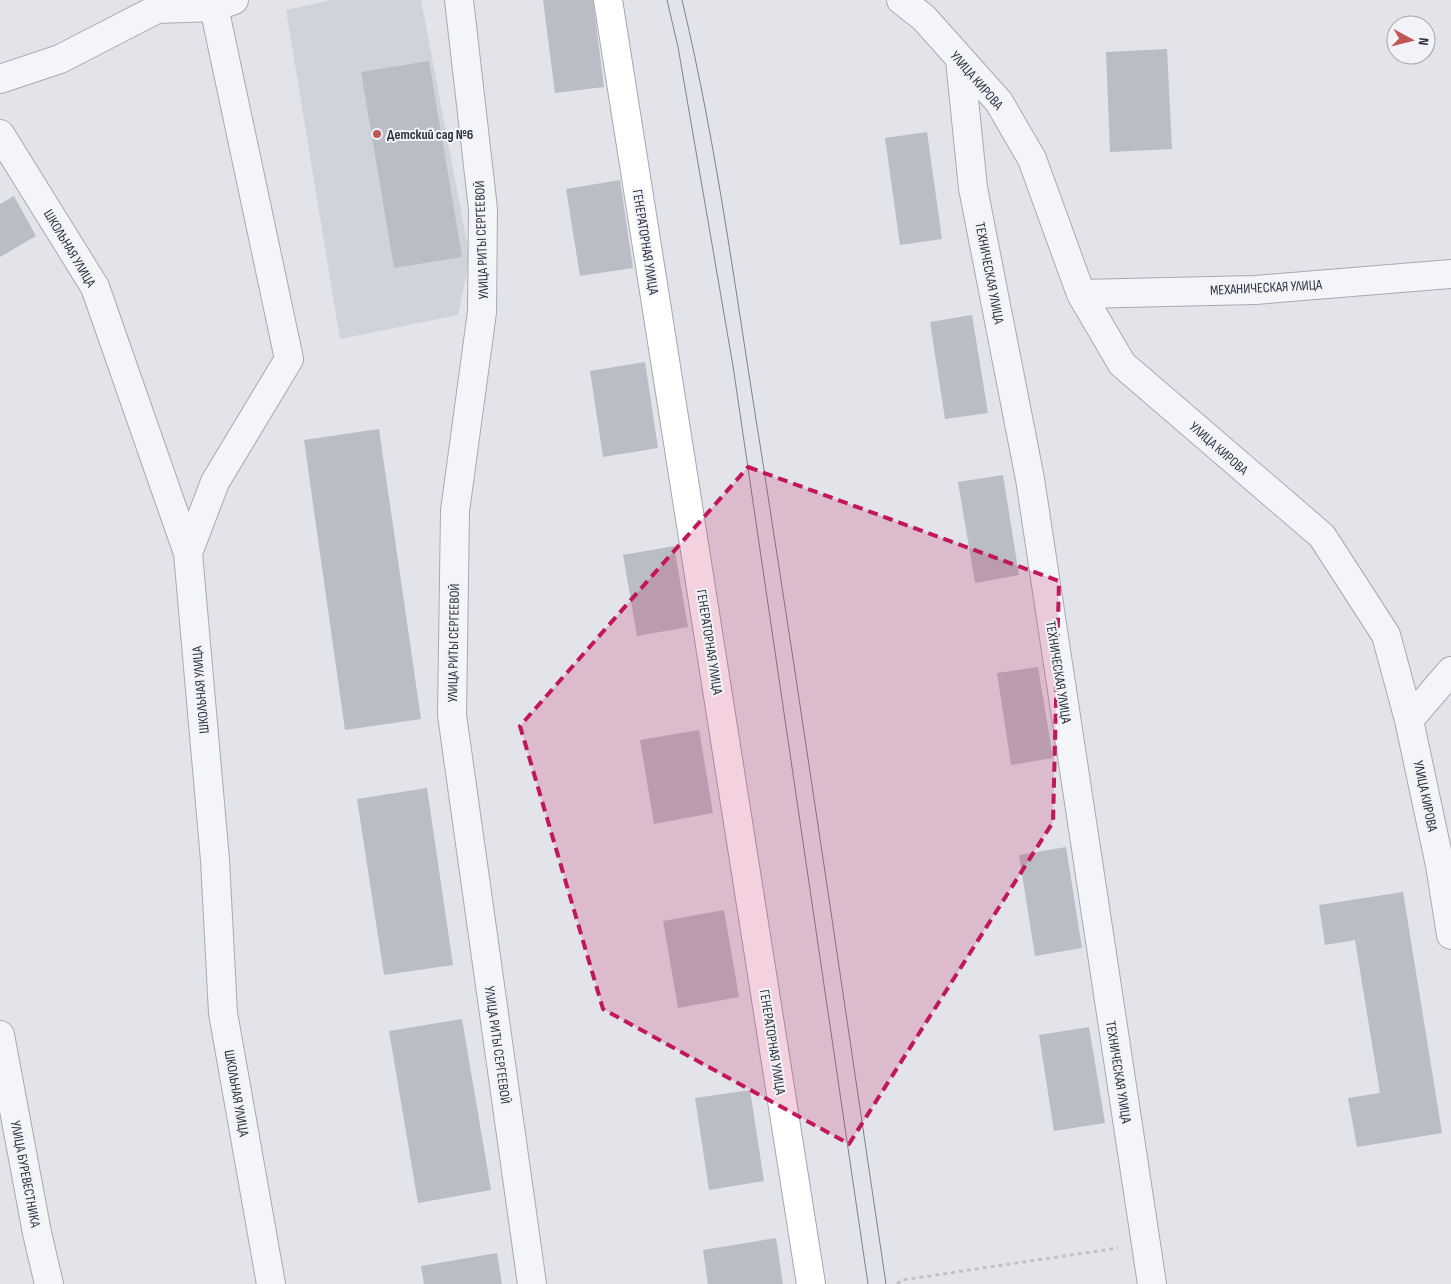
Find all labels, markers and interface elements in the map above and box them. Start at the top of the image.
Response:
north arrow [1386,15,1436,65]
text: N [1415,37,1432,46]
street label: УЛИЦА КИРОВА [947,48,1007,114]
place label: Детский сад №6 [387,126,474,143]
marker: Детский сад №6 [371,128,383,140]
street label: УЛИЦА РИТЫ СЕРГЕЕВОЙ [471,180,492,300]
street label: ГЕНЕРАТОРНАЯ УЛИЦА [629,188,662,297]
street label: ШКОЛЬНАЯ УЛИЦА [40,206,100,291]
street label: ТЕХНИЧЕСКАЯ УЛИЦА [971,221,1008,326]
street label: МЕХАНИЧЕСКАЯ УЛИЦА [1210,276,1323,299]
street label: УЛИЦА КИРОВА [1186,418,1252,479]
street label: УЛИЦА РИТЫ СЕРГЕЕВОЙ [444,583,463,703]
street label: ГЕНЕРАТОРНАЯ УЛИЦА [693,588,726,697]
street label: ТЕХНИЧЕСКАЯ УЛИЦА [1042,620,1075,725]
street label: ШКОЛЬНАЯ УЛИЦА [188,645,213,734]
street label: УЛИЦА КИРОВА [1410,759,1442,834]
street label: УЛИЦА РИТЫ СЕРГЕЕВОЙ [481,985,514,1105]
street label: ГЕНЕРАТОРНАЯ УЛИЦА [756,988,789,1097]
street label: ТЕХНИЧЕСКАЯ УЛИЦА [1102,1020,1135,1125]
street label: ШКОЛЬНАЯ УЛИЦА [221,1048,253,1139]
street label: УЛИЦА БУРЕВЕСТНИКА [7,1119,44,1230]

